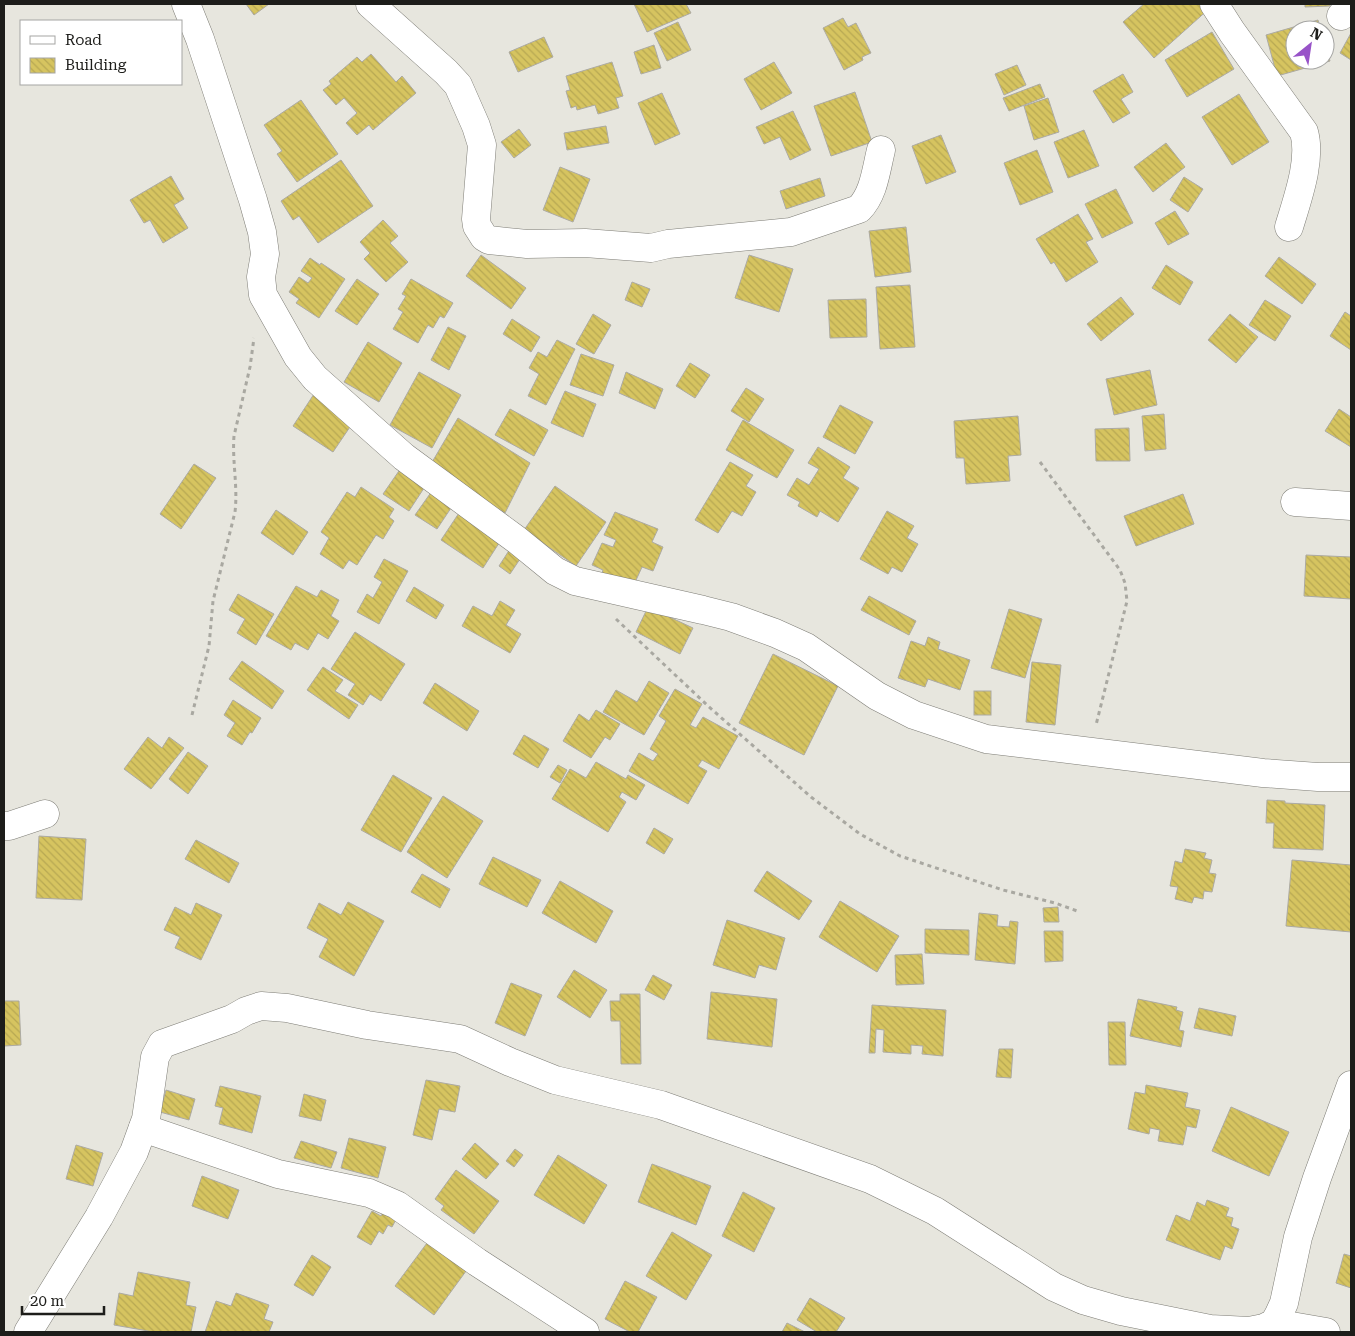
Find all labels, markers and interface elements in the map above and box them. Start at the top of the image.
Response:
legend [20,20,182,85]
north arrow [1285,20,1335,70]
text: N [1308,24,1325,43]
text: Road [65,31,102,49]
text: Building [65,56,127,74]
scale bar [22,1284,105,1316]
text: 20 m [30,1292,65,1310]

